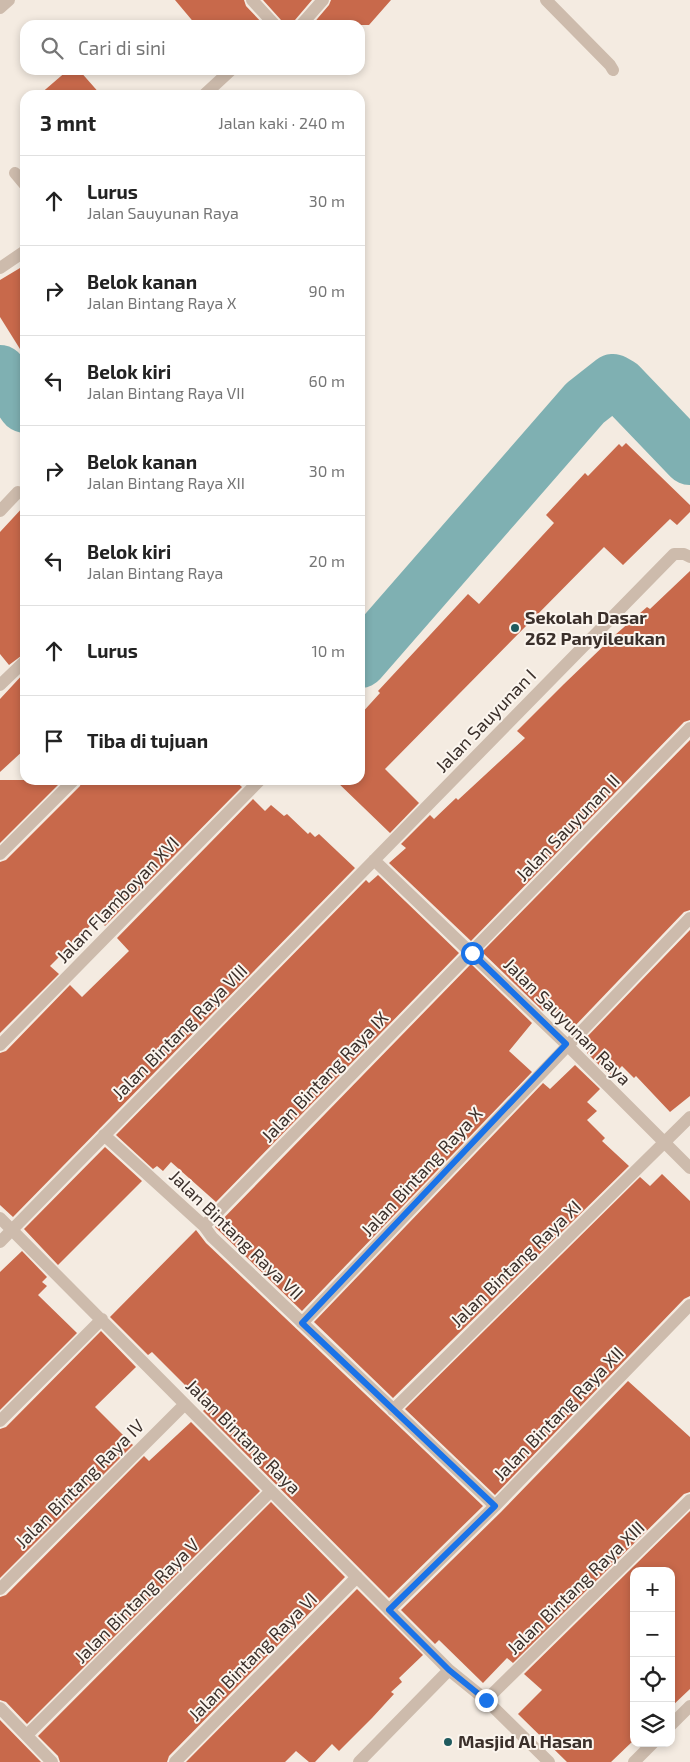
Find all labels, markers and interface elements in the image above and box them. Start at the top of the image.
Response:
search box [20,20,365,75]
icon: search [38,34,66,62]
text: Cari di sini [78,36,166,59]
text: 3 mnt [40,110,96,135]
text: Jalan kaki · 240 m [218,113,345,132]
text: Lurus [87,180,138,203]
icon: ahead [40,187,68,215]
text: 30 m [309,191,345,210]
text: Jalan Sauyunan Raya [87,203,239,222]
text: Belok kanan [87,270,197,293]
icon: right [40,277,68,305]
text: 90 m [309,281,345,300]
text: Jalan Bintang Raya X [87,293,237,312]
text: Belok kiri [87,360,171,383]
icon: left [40,367,68,395]
text: 60 m [309,371,345,390]
text: Jalan Bintang Raya VII [87,383,245,402]
text: Belok kanan [87,450,197,473]
icon: right [40,457,68,485]
text: 30 m [309,461,345,480]
text: Jalan Bintang Raya XII [87,473,245,492]
text: Belok kiri [87,540,171,563]
icon: left [40,547,68,575]
text: 20 m [309,551,345,570]
text: Jalan Bintang Raya [87,563,223,582]
place label: Sekolah Dasar 262 Panyileukan [525,606,666,649]
marker: Sekolah Dasar 262 Panyileukan [509,622,521,634]
icon: ahead [40,637,68,665]
text: Lurus [87,639,138,662]
text: 10 m [311,641,345,660]
street label: Jalan Sauyunan I [430,664,540,777]
icon: arrive [40,727,68,755]
text: Tiba di tujuan [87,729,208,752]
street label: Jalan Sauyunan II [511,769,624,885]
street label: Jalan Flamboyan XVI [51,832,183,967]
route start [461,942,484,965]
street label: Jalan Sauyunan Raya [500,953,636,1089]
street label: Jalan Bintang Raya VIII [107,959,251,1103]
street label: Jalan Bintang Raya IX [256,1006,392,1146]
street label: Jalan Bintang Raya X [356,1102,487,1240]
street label: Jalan Bintang Raya VII [165,1165,308,1304]
street label: Jalan Bintang Raya XI [445,1195,585,1331]
street label: Jalan Bintang Raya XII [489,1342,628,1485]
street label: Jalan Bintang Raya [182,1374,306,1498]
street label: Jalan Bintang Raya IV [10,1414,148,1552]
street label: Jalan Bintang Raya XIII [502,1516,649,1659]
street label: Jalan Bintang Raya V [69,1533,203,1667]
map controls [630,1567,675,1747]
button: + [630,1567,675,1612]
street label: Jalan Bintang Raya VI [183,1587,321,1725]
button: − [630,1612,675,1657]
button: locate [630,1657,675,1702]
route end [475,1689,498,1712]
button: layers [630,1702,675,1747]
place label: Masjid Al Hasan [458,1730,593,1752]
marker: Masjid Al Hasan [442,1736,454,1748]

